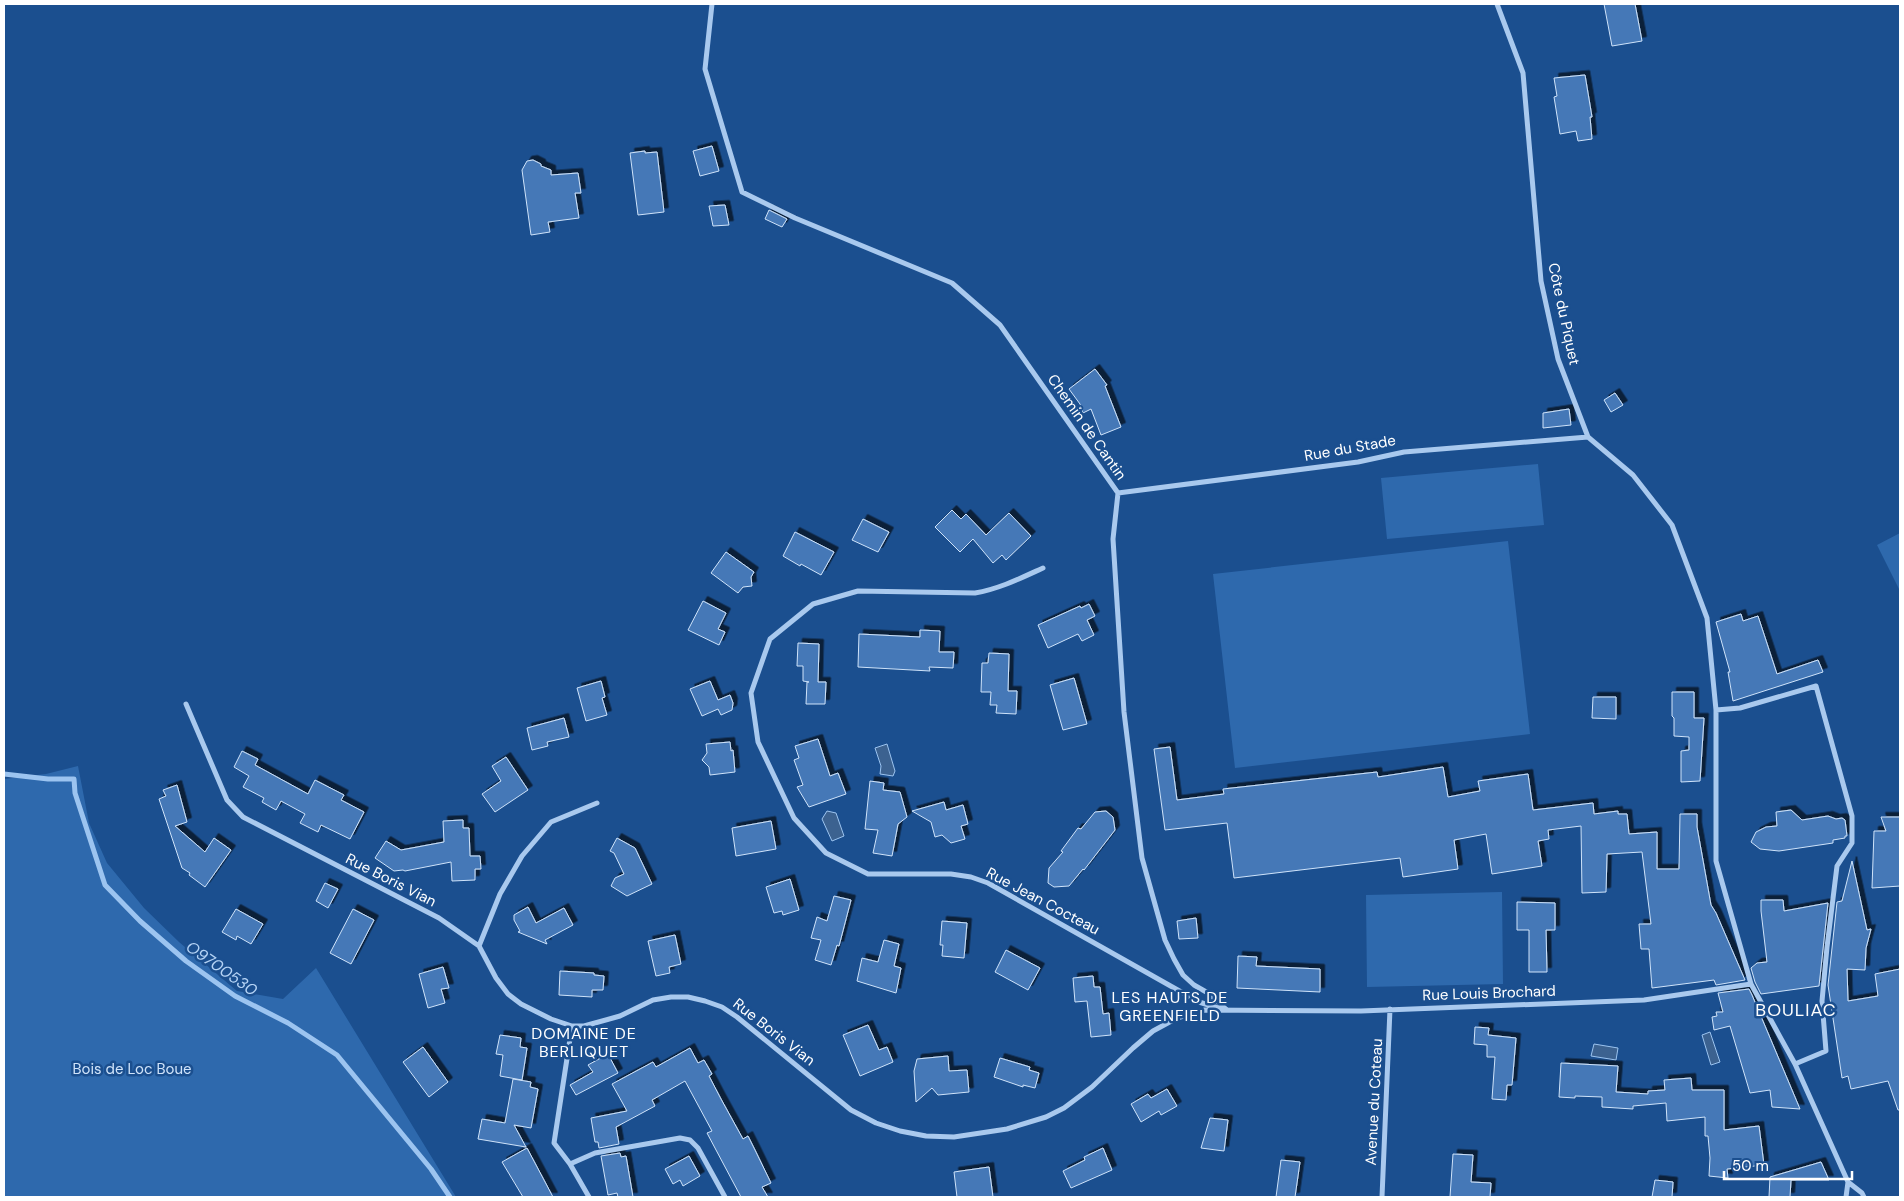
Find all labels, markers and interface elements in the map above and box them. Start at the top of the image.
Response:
street label: Côte du Piquet [1543,261,1585,367]
street label: Chemin de Cantin [1043,370,1131,484]
street label: Rue du Stade [1303,430,1397,466]
street label: Rue Boris Vian [342,849,440,911]
street label: Rue Jean Cocteau [983,863,1103,939]
water label: O9700530 [182,936,262,1001]
street label: Rue Louis Brochard [1422,981,1556,1005]
district label: LES HAUTS DE GREENFIELD [1112,987,1228,1026]
street label: Rue Boris Vian [729,994,819,1070]
district label: BOULIAC [1755,998,1837,1022]
district label: DOMAINE DE BERLIQUET [531,1023,637,1062]
street label: Avenue du Coteau [1361,1038,1387,1166]
park label: Bois de Loc Boue [72,1059,192,1079]
scale bar [1724,1148,1852,1180]
text: 50 m [1732,1156,1769,1176]

